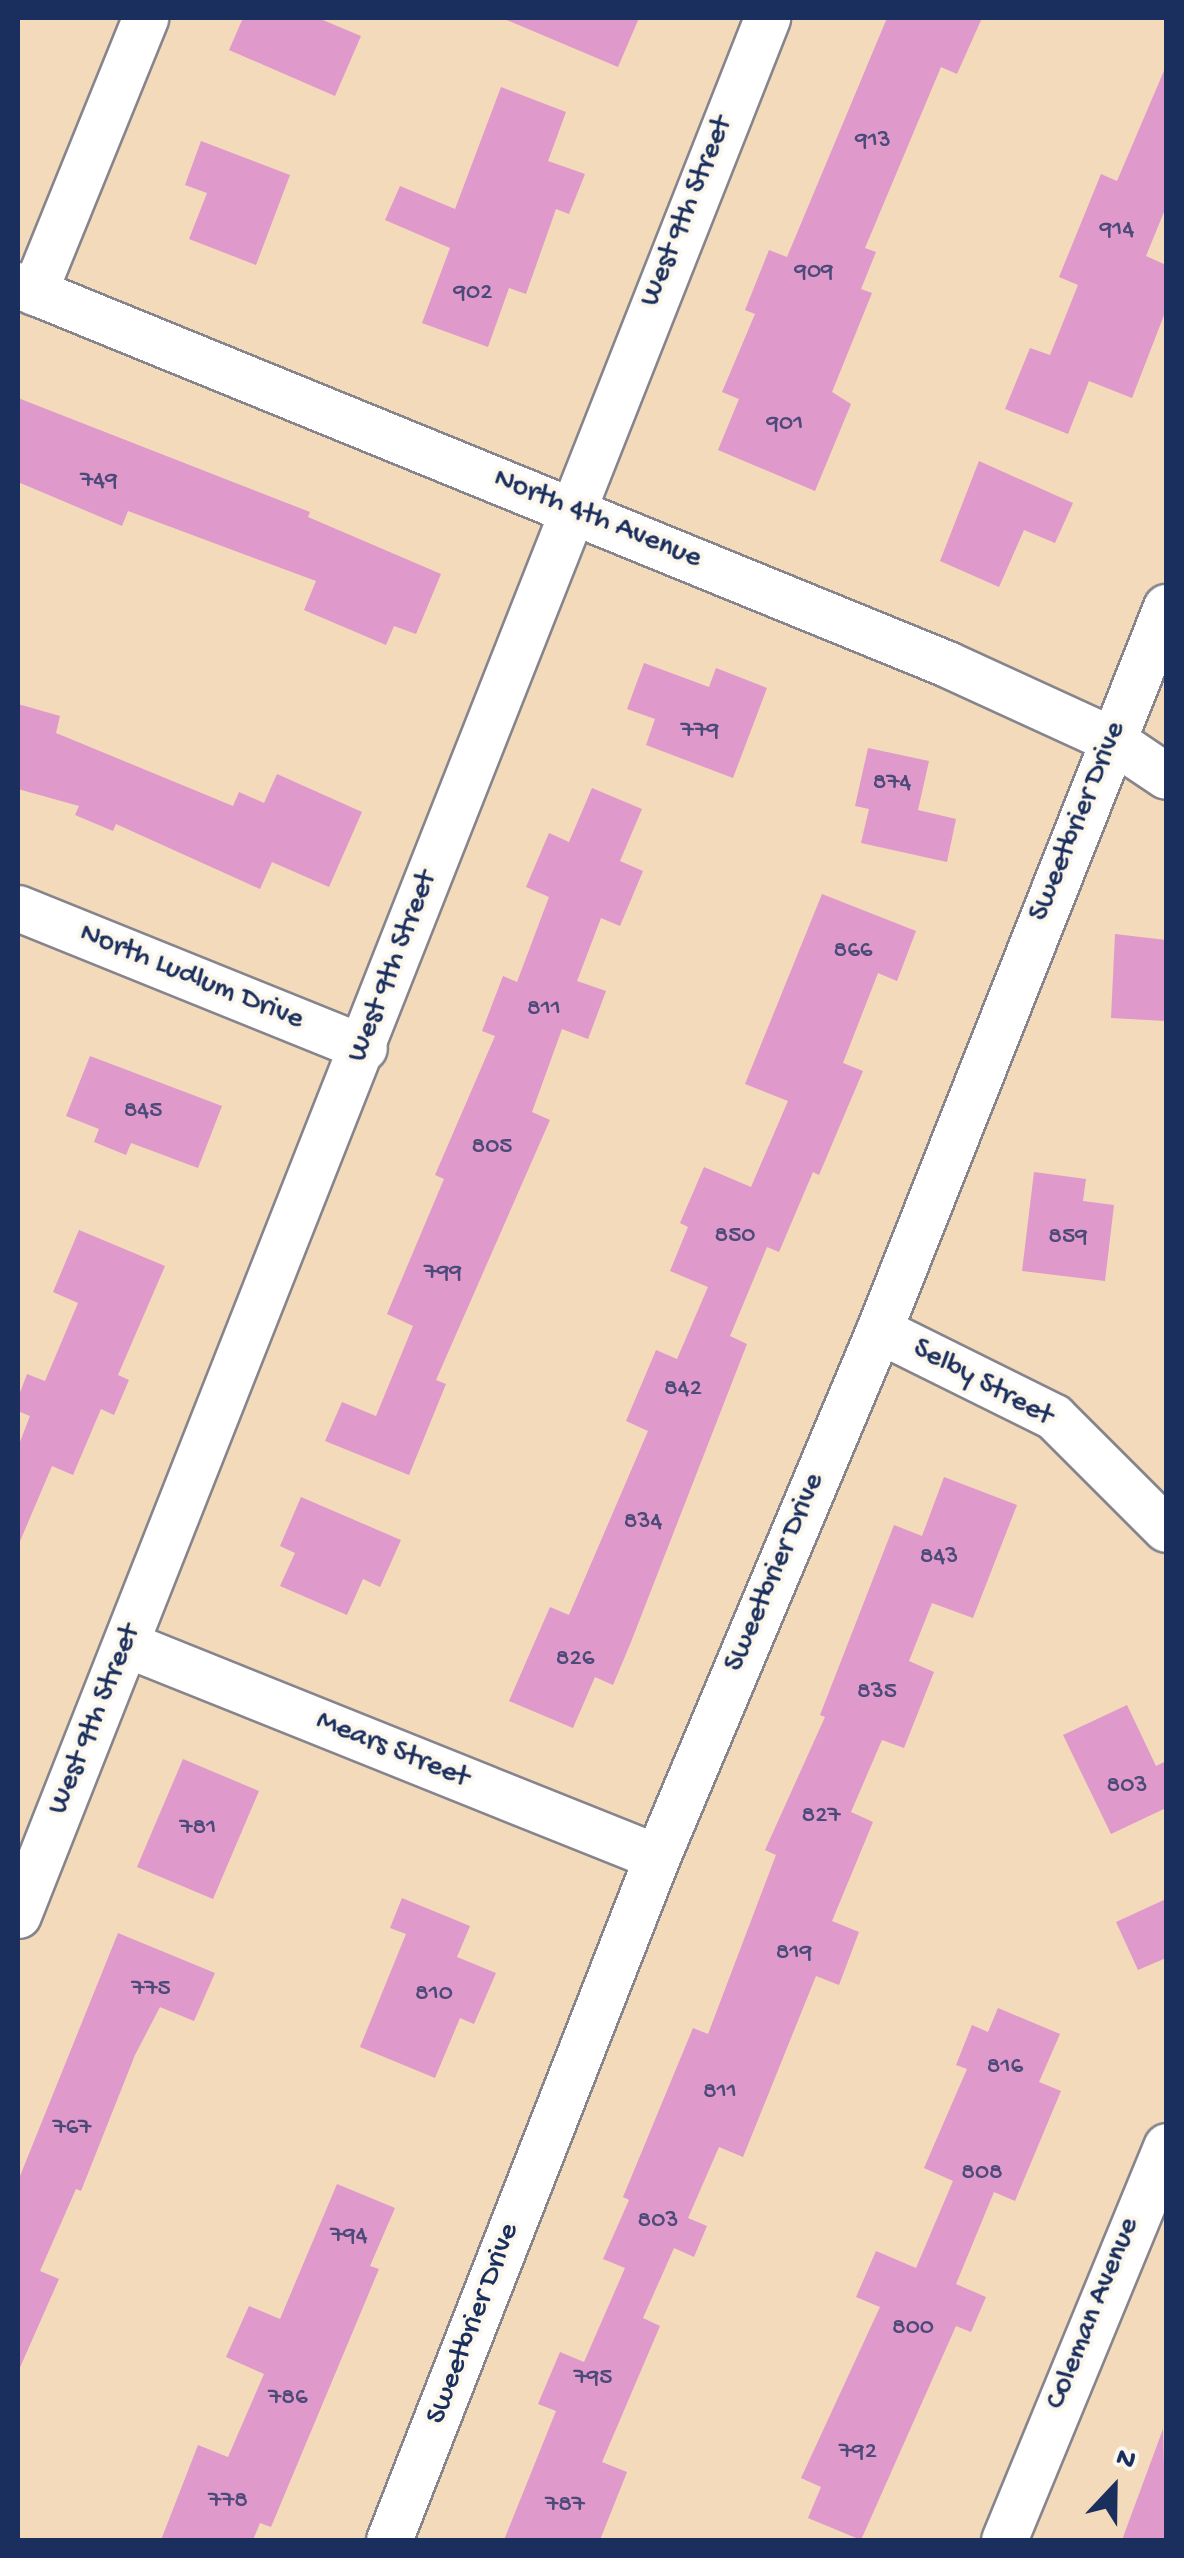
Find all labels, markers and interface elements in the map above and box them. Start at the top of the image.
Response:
street label: West 9th Street [633,112,743,312]
house number: 913 [855,127,891,157]
house number: 914 [1100,216,1134,246]
house number: 909 [794,258,834,288]
house number: 902 [454,279,492,309]
house number: 901 [767,410,803,440]
street label: North 4th Avenue [488,462,706,578]
house number: 749 [80,467,118,497]
house number: 779 [681,717,719,747]
street label: Sweetbrier Drive [1023,717,1135,927]
house number: 874 [873,769,911,799]
street label: West 9th Street [341,866,447,1068]
street label: North Ludlum Drive [74,917,308,1039]
house number: 866 [833,937,873,967]
house number: 811 [527,995,561,1025]
house number: 845 [124,1097,162,1127]
house number: 805 [471,1133,513,1163]
house number: 850 [714,1222,756,1252]
house number: 859 [1048,1223,1088,1253]
house number: 799 [424,1259,462,1289]
street label: Selby Street [906,1332,1058,1436]
house number: 842 [664,1375,702,1405]
street label: Sweetbrier Drive [718,1468,834,1678]
house number: 834 [624,1508,662,1538]
house number: 843 [920,1543,958,1573]
street label: West 9th Street [41,1620,151,1820]
house number: 826 [556,1645,594,1675]
house number: 835 [857,1678,897,1708]
street label: Mears Street [310,1704,474,1798]
house number: 803 [1107,1772,1147,1802]
house number: 827 [802,1802,840,1832]
house number: 781 [180,1814,216,1844]
house number: 819 [776,1939,812,1969]
house number: 775 [131,1975,171,2005]
house number: 810 [415,1980,453,2010]
house number: 816 [987,2053,1023,2083]
house number: 811 [703,2078,737,2108]
house number: 767 [53,2114,91,2144]
house number: 808 [961,2159,1003,2189]
house number: 803 [638,2207,678,2237]
street label: Coleman Avenue [1039,2213,1149,2415]
street label: Sweetbrier Drive [419,2219,529,2429]
house number: 794 [330,2222,368,2252]
house number: 800 [892,2314,934,2344]
house number: 795 [574,2364,612,2394]
house number: 786 [268,2384,308,2414]
house number: 792 [839,2438,877,2468]
north arrow [1064,2438,1164,2538]
text: N [1111,2441,1140,2478]
house number: 778 [208,2487,248,2517]
house number: 787 [545,2491,585,2521]

